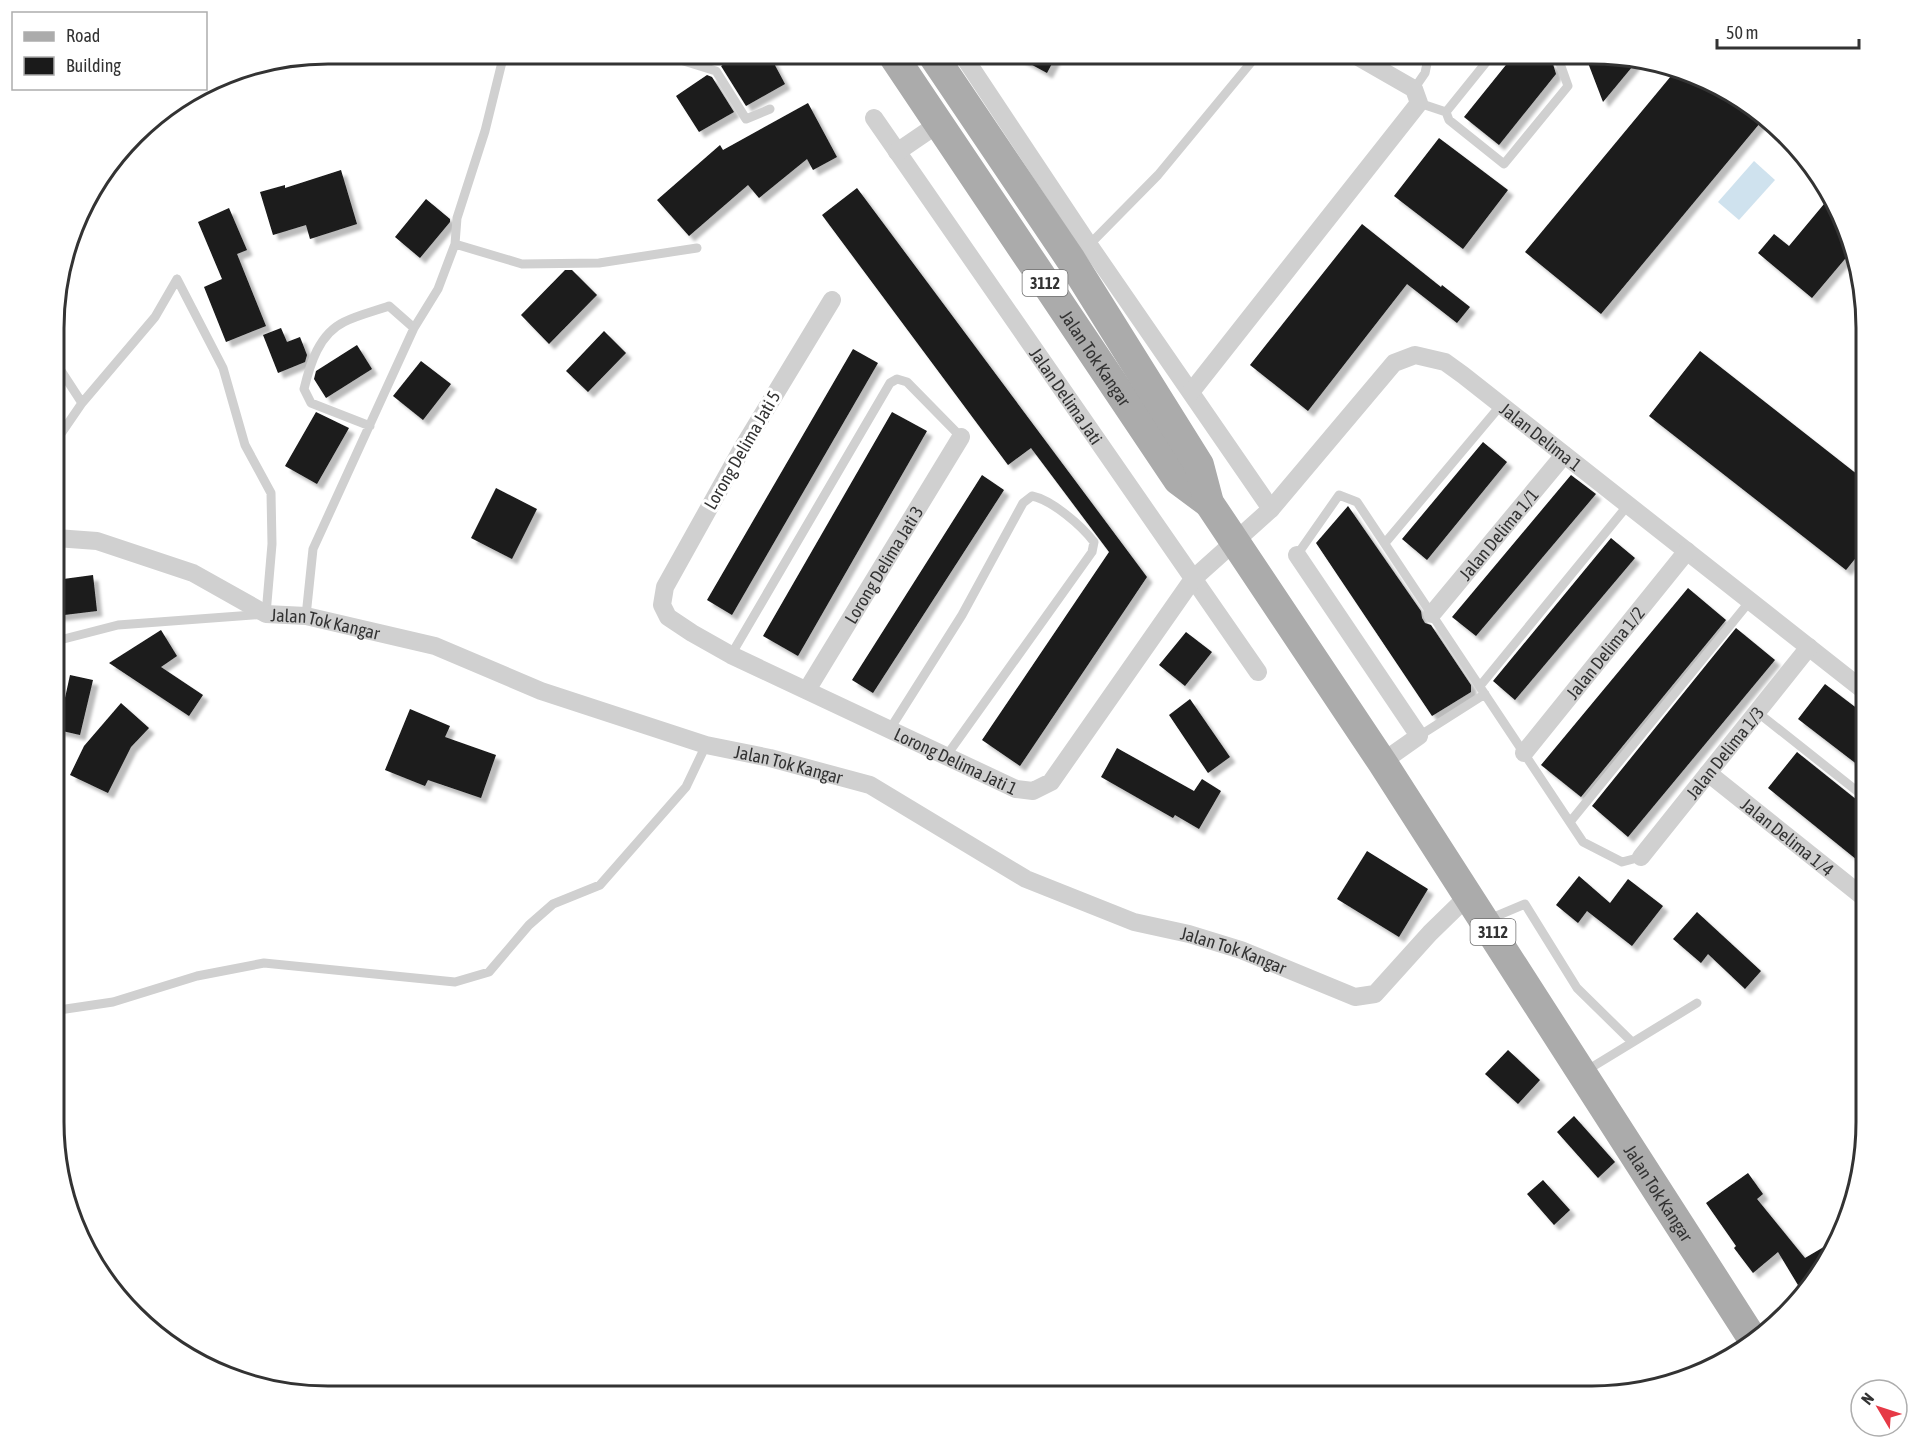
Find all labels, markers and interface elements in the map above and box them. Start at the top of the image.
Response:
legend [12,12,207,90]
scale bar [1717,12,1860,50]
text: 50 m [1726,22,1758,43]
text: Road [66,25,100,46]
text: Building [66,55,121,76]
road number: 3112 [1022,270,1068,296]
street label: Jalan Tok Kangar [1056,306,1136,410]
street label: Jalan Delima Jati [1026,343,1107,448]
street label: Lorong Delima Jati 5 [700,387,784,513]
street label: Jalan Delima 1 [1496,398,1586,475]
street label: Jalan Delima 1/1 [1454,484,1542,584]
street label: Lorong Delima Jati 3 [840,502,927,627]
street label: Jalan Delima 1/2 [1561,602,1649,703]
street label: Jalan Tok Kangar [270,604,382,643]
street label: Jalan Delima 1/3 [1681,702,1768,803]
street label: Lorong Delima Jati 1 [891,723,1021,799]
street label: Jalan Tok Kangar [733,741,846,788]
street label: Jalan Delima 1/4 [1737,793,1838,880]
road number: 3112 [1470,919,1516,945]
street label: Jalan Tok Kangar [1179,922,1290,978]
street label: Jalan Tok Kangar [1620,1141,1698,1246]
north arrow [1849,1378,1909,1438]
text: N [1857,1389,1877,1408]

